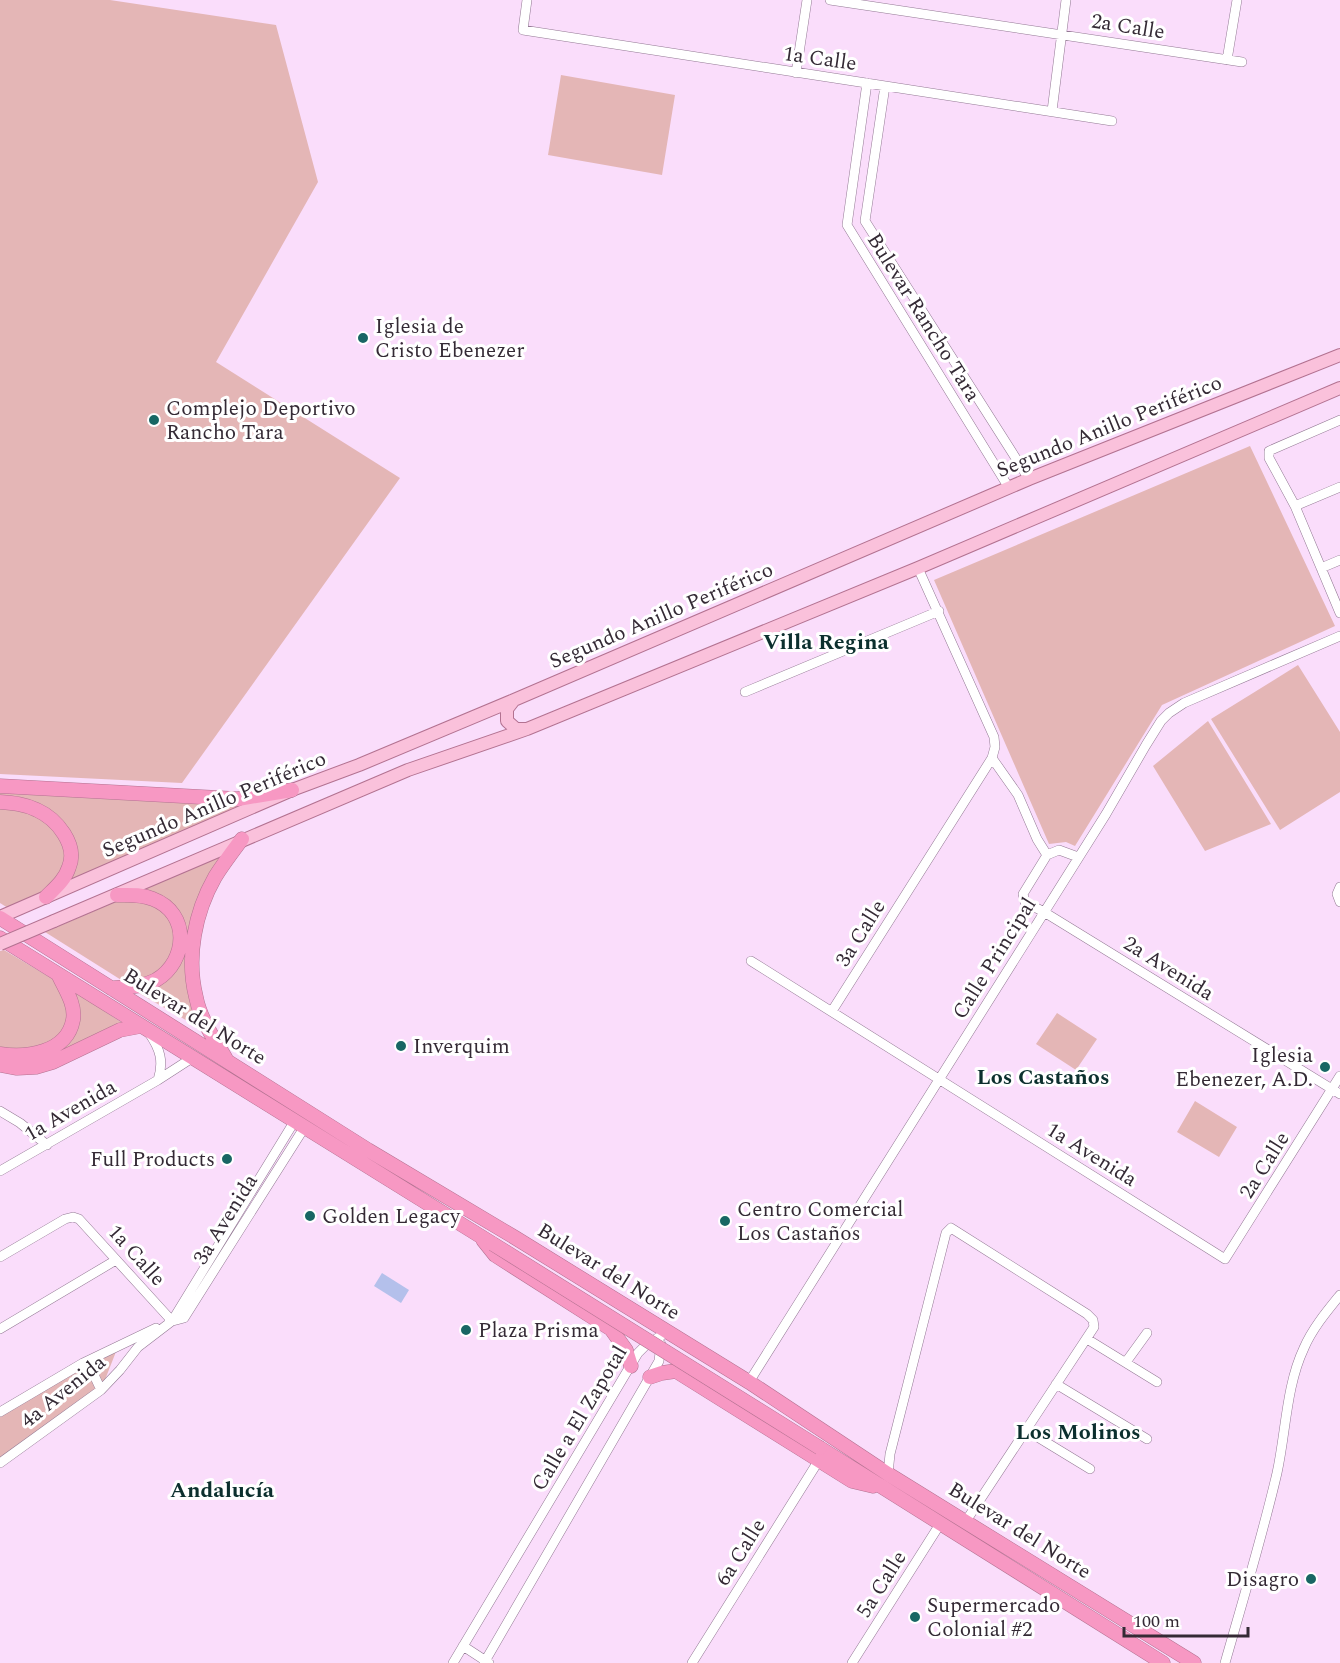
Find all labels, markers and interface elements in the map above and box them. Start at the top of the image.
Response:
street label: 2a Calle [1089,5,1167,49]
street label: 1a Calle [781,38,859,80]
street label: Bulevar Rancho Tara [858,227,988,409]
place label: Iglesia de Cristo Ebenezer [375,311,525,367]
marker: Iglesia de Cristo Ebenezer [356,331,370,345]
street label: Segundo Anillo Periférico [992,367,1227,487]
place label: Complejo Deportivo Rancho Tara [166,393,356,449]
marker: Complejo Deportivo Rancho Tara [147,413,161,427]
street label: Segundo Anillo Periférico [544,554,778,678]
district label: Villa Regina [763,626,890,659]
street label: Segundo Anillo Periférico [97,743,331,867]
street label: Calle Principal [945,891,1045,1026]
street label: 3a Calle [828,894,894,973]
street label: 2a Avenida [1117,928,1221,1010]
street label: Bulevar del Norte [117,960,272,1074]
place label: Inverquim [413,1031,510,1063]
marker: Inverquim [394,1039,408,1053]
place label: Iglesia Ebenezer, A.D. [1175,1040,1314,1096]
marker: Iglesia Ebenezer, A.D. [1318,1060,1332,1074]
district label: Los Castaños [977,1061,1110,1094]
street label: 1a Avenida [18,1071,123,1150]
street label: 1a Avenida [1040,1114,1144,1196]
street label: 2a Calle [1232,1126,1298,1205]
place label: Full Products [90,1144,215,1176]
marker: Full Products [220,1152,234,1166]
street label: 3a Avenida [185,1167,267,1271]
place label: Centro Comercial Los Castaños [737,1194,903,1250]
place label: Golden Legacy [322,1201,461,1233]
marker: Golden Legacy [303,1209,317,1223]
marker: Centro Comercial Los Castaños [718,1214,732,1228]
street label: Bulevar del Norte [531,1215,686,1329]
street label: 1a Calle [100,1217,173,1294]
place label: Plaza Prisma [478,1315,599,1347]
marker: Plaza Prisma [459,1323,473,1337]
street label: Calle a El Zapotal [524,1340,636,1497]
street label: 4a Avenida [14,1347,114,1436]
district label: Los Molinos [1015,1416,1141,1449]
district label: Andalucía [170,1474,275,1507]
street label: Bulevar del Norte [942,1474,1097,1588]
street label: 6a Calle [708,1513,774,1592]
street label: 5a Calle [849,1545,915,1624]
place label: Disagro [1226,1564,1299,1596]
marker: Disagro [1304,1572,1318,1586]
place label: Supermercado Colonial #2 [927,1590,1060,1646]
scale bar [1124,1600,1248,1638]
text: 100 m [1133,1608,1180,1635]
marker: Supermercado Colonial #2 [908,1610,922,1624]

